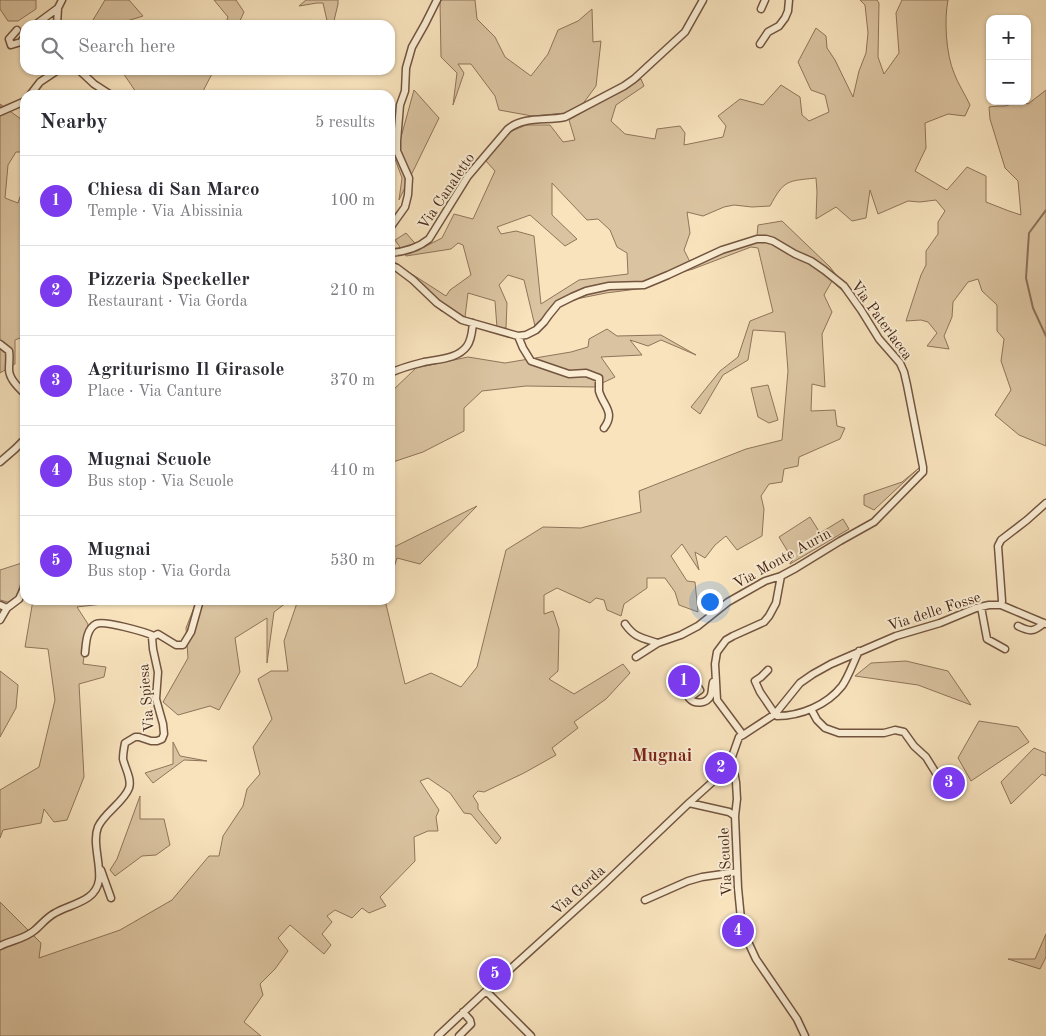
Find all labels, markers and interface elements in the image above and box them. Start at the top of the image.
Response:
map controls [986,15,1031,105]
button: + [986,15,1031,60]
search box [20,20,395,75]
icon: search [38,34,66,62]
text: Search here [78,38,175,57]
button: − [986,60,1031,105]
text: Nearby [40,112,108,133]
text: 5 results [315,115,375,131]
street label: Via Canaletto [416,151,478,233]
text: Chiesa di San Marco [87,181,260,200]
text: 1 [51,193,61,209]
text: 100 m [330,193,375,209]
text: Temple · Via Abissinia [87,204,243,220]
text: Pizzeria Speckeller [87,271,250,290]
street label: Via Paterlacca [847,279,915,364]
text: 2 [51,283,61,299]
text: 210 m [330,283,375,299]
text: Restaurant · Via Gorda [87,294,248,310]
text: Agriturismo Il Girasole [87,361,285,380]
text: 3 [51,373,61,389]
text: 370 m [330,373,375,389]
text: Place · Via Canture [87,384,222,400]
text: Mugnai Scuole [87,451,212,470]
text: 4 [51,463,61,479]
text: 410 m [330,463,375,479]
text: Bus stop · Via Scuole [87,474,234,490]
street label: Via Monte Aurin [732,526,834,592]
text: Mugnai [87,541,151,560]
text: 5 [51,553,61,569]
text: 530 m [330,553,375,569]
text: Bus stop · Via Gorda [87,564,231,580]
your location [697,589,723,615]
street label: Via delle Fosse [886,590,983,635]
pin: 1 [668,662,700,700]
street label: Via Spiesa [137,663,158,733]
district label: Mugnai [632,747,692,765]
pin: 2 [705,749,737,787]
pin: 3 [933,764,965,802]
street label: Via Scuole [717,827,736,897]
street label: Via Gorda [549,863,609,919]
pin: 4 [722,912,754,950]
pin: 5 [479,955,511,993]

